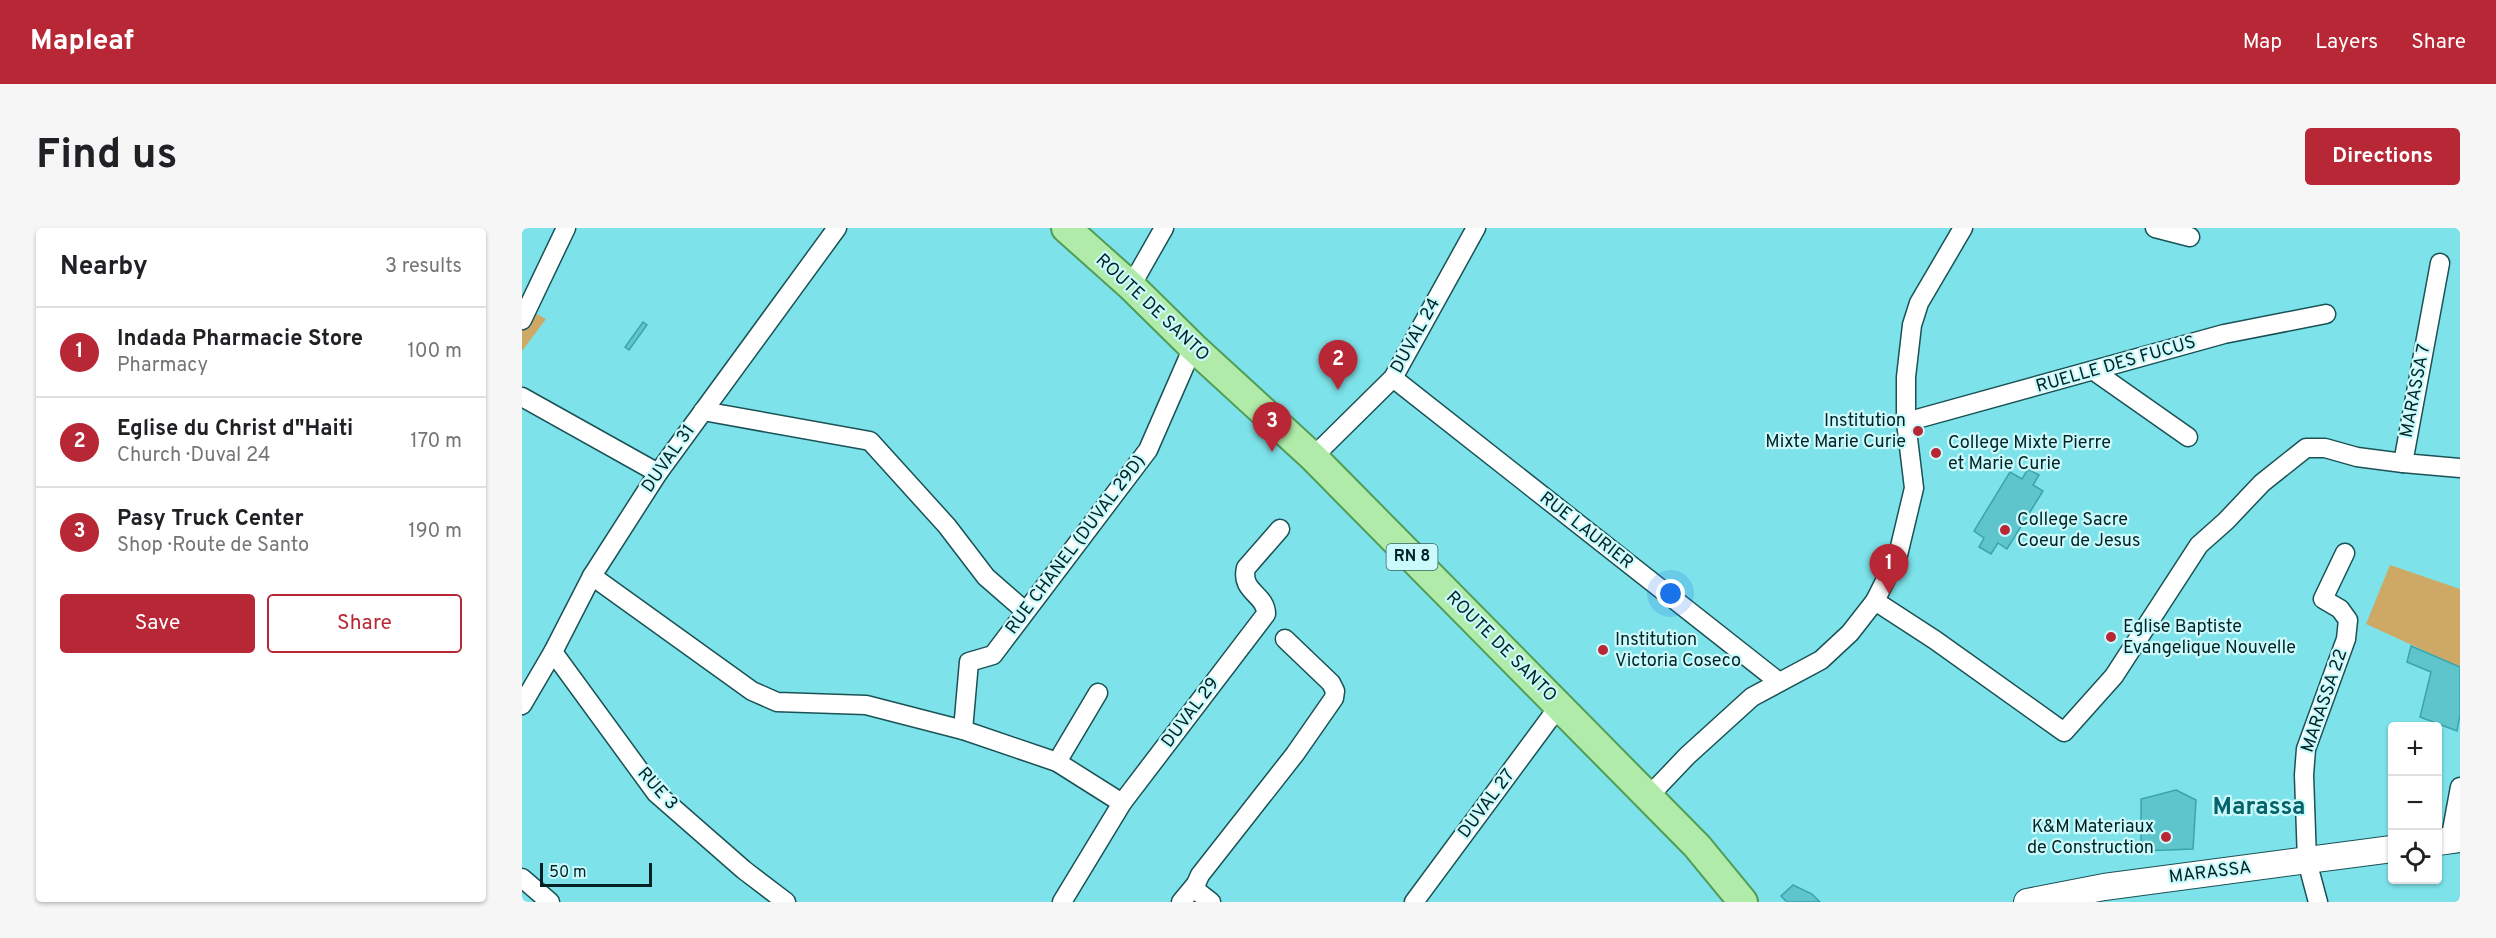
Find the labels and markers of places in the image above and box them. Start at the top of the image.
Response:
pin: 2 [1318,340,1358,390]
pin: 3 [1252,402,1292,452]
place label: Institution Mixte Marie Curie [1765,410,1906,454]
marker: Institution Mixte Marie Curie [1911,424,1925,438]
place label: College Mixte Pierre et Marie Curie [1948,432,2111,476]
marker: College Mixte Pierre et Marie Curie [1929,446,1943,460]
place label: College Sacre Coeur de Jesus [2017,509,2140,553]
marker: College Sacre Coeur de Jesus [1998,523,2012,537]
pin: 1 [1870,544,1908,594]
place label: Eglise Baptiste Evangelique Nouvelle [2123,616,2296,660]
place label: Institution Victoria Coseco [1615,629,1741,673]
marker: Eglise Baptiste Evangelique Nouvelle [2104,630,2118,644]
marker: Institution Victoria Coseco [1596,643,1610,657]
place label: K&M Materiaux de Construction [2027,816,2154,860]
marker: K&M Materiaux de Construction [2159,830,2173,844]

